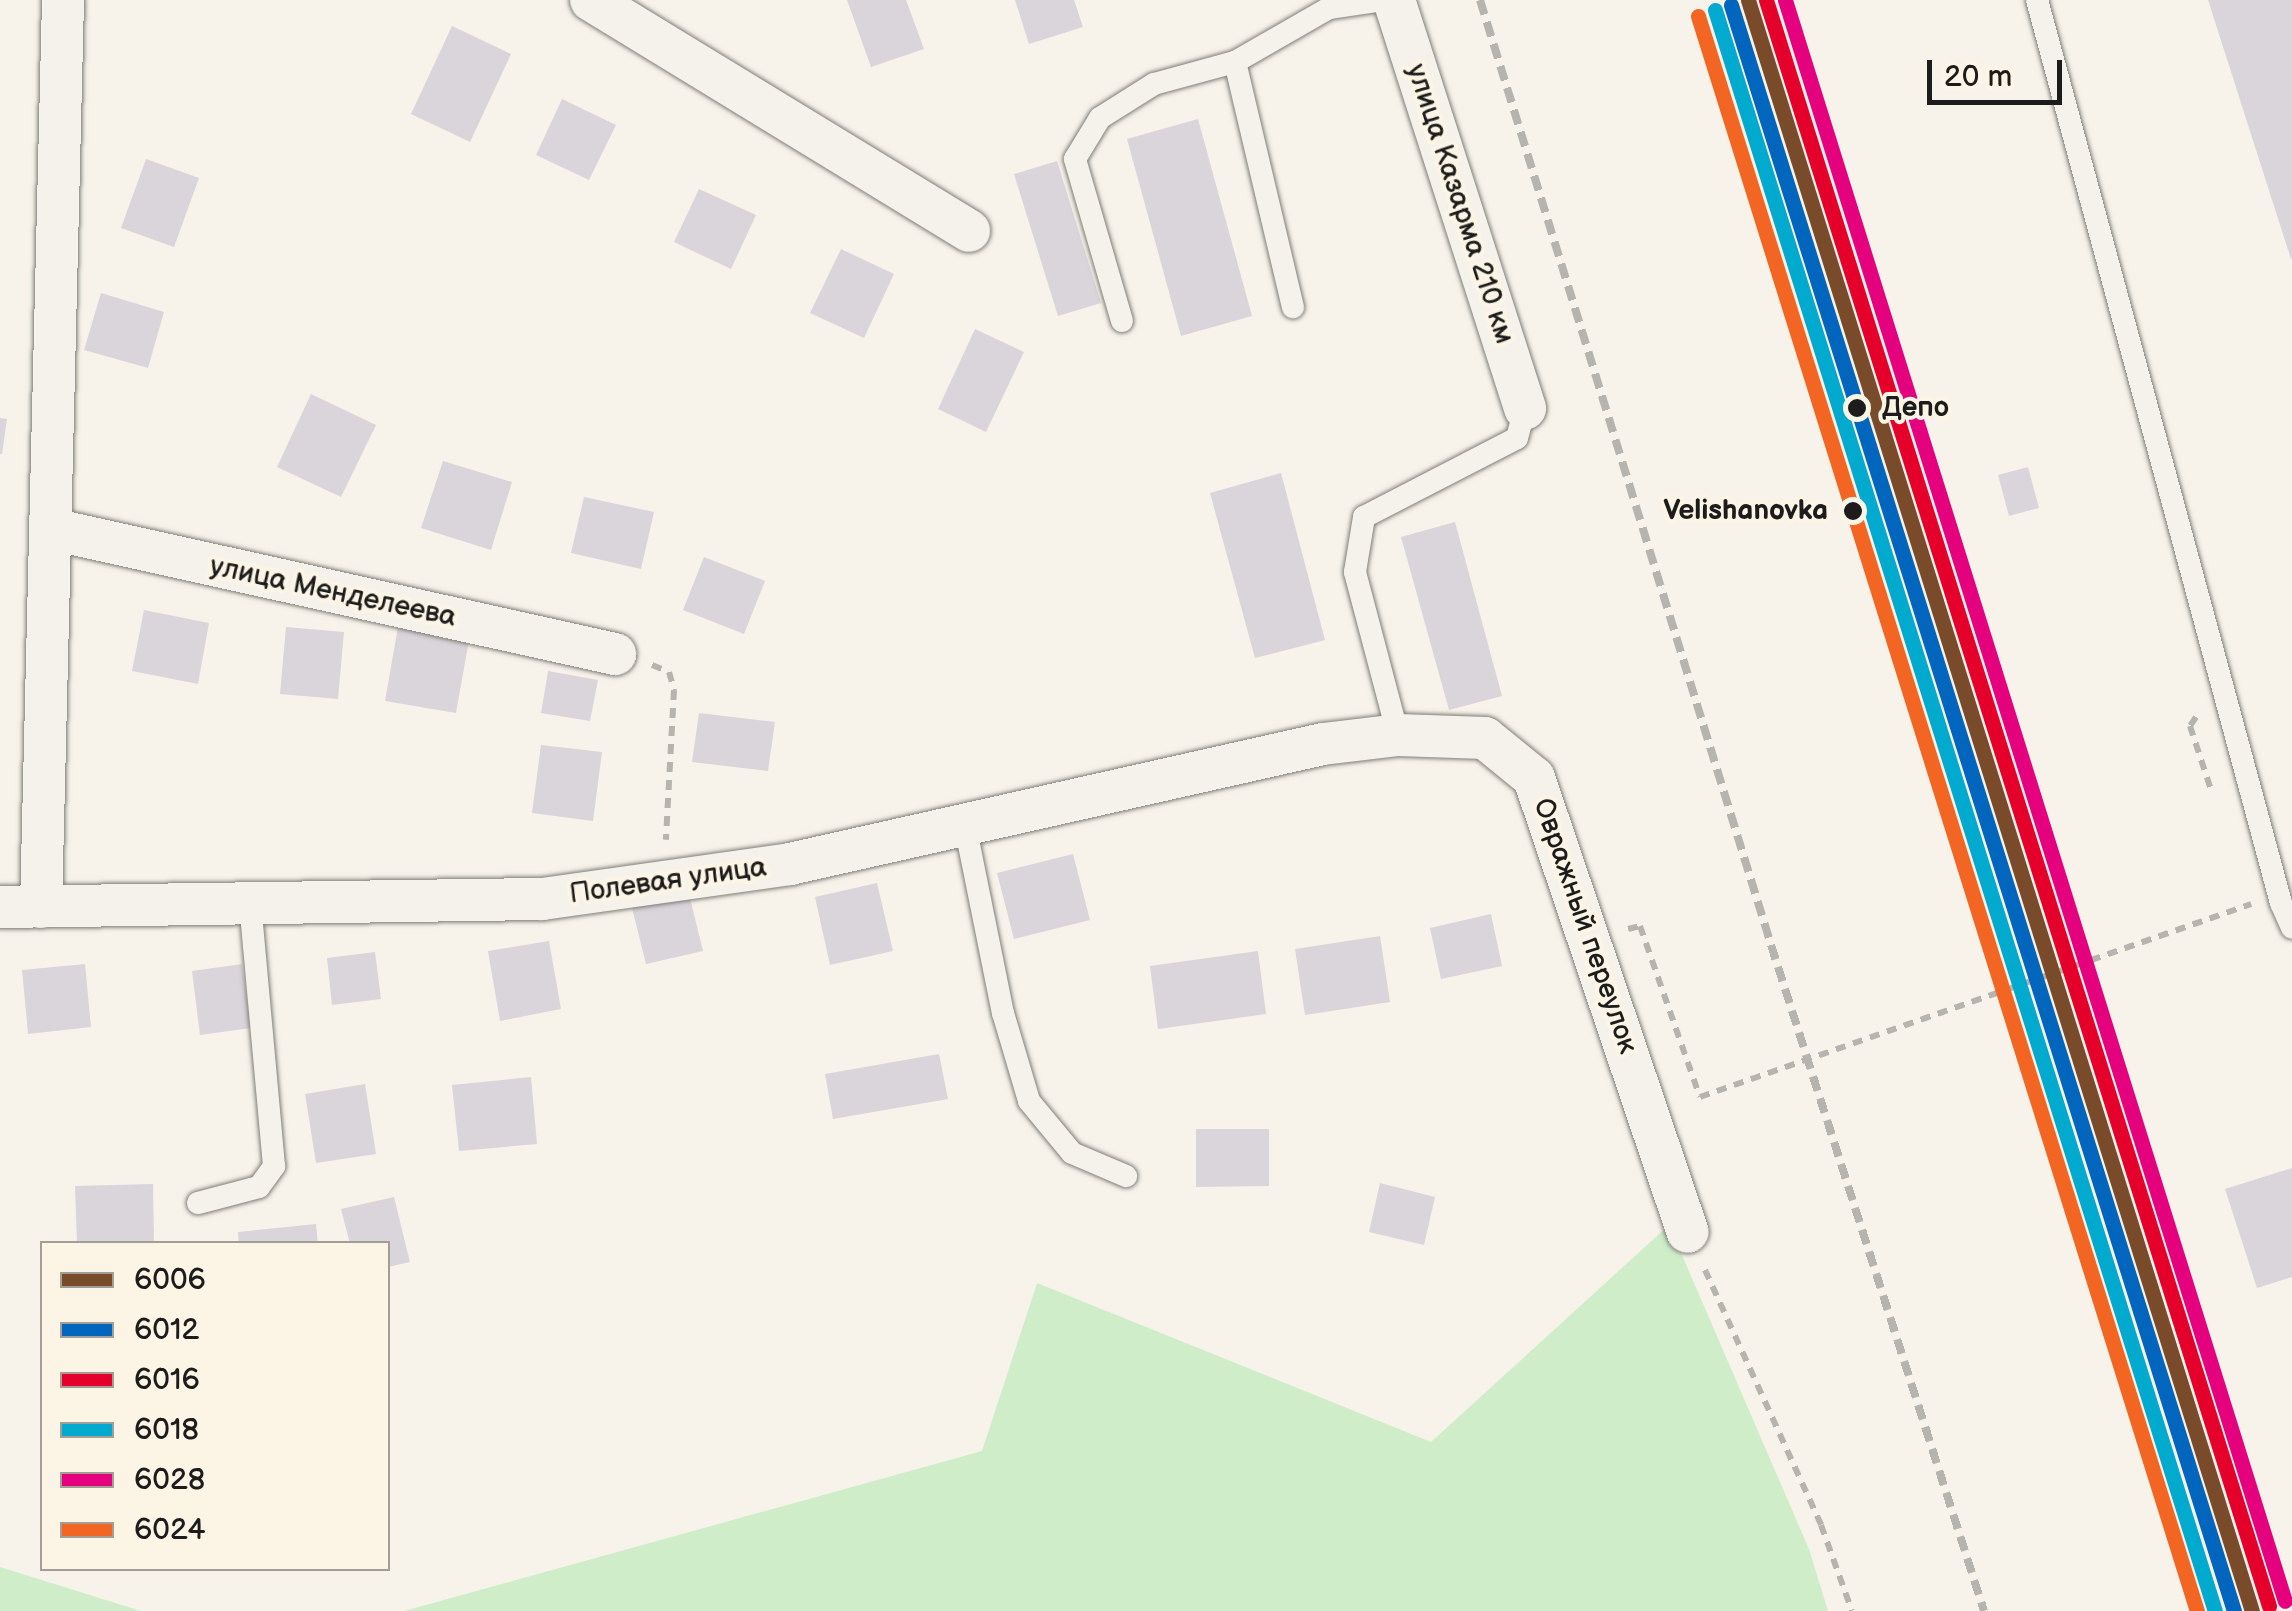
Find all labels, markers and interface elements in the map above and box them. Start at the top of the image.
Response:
scale bar [1932,40,2067,102]
text: 20 m [1944,59,2012,95]
street label: улица Казарма 210 км [1399,60,1521,348]
place label: Депо [1882,391,1949,425]
marker: Депо [1841,392,1873,424]
place label: Velishanovka [1663,494,1828,528]
marker: Velishanovka [1837,495,1869,527]
street label: улица Менделеева [207,549,459,635]
street label: Овражный переулок [1526,794,1644,1058]
street label: Полевая улица [567,851,769,911]
legend [40,1241,390,1571]
text: 6006 [134,1262,206,1298]
text: 6012 [134,1312,199,1348]
text: 6016 [134,1362,200,1398]
text: 6018 [134,1412,199,1448]
text: 6028 [134,1462,205,1498]
text: 6024 [134,1512,206,1548]

